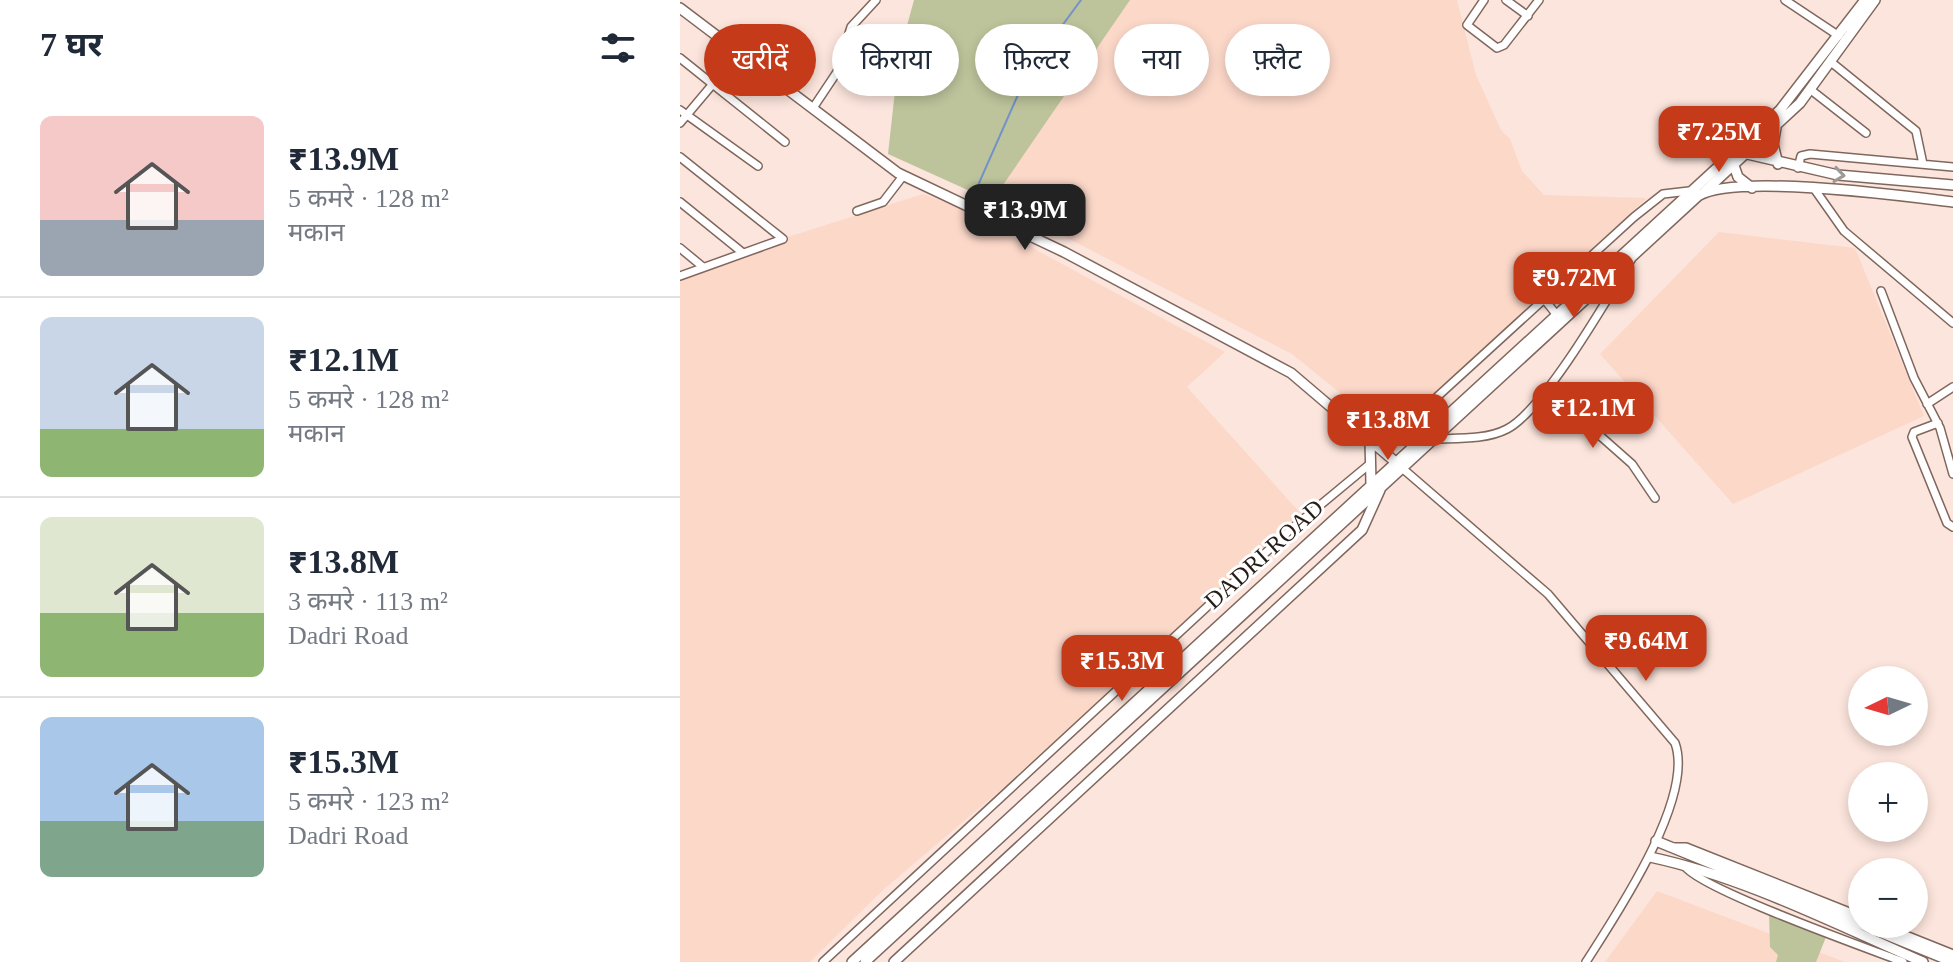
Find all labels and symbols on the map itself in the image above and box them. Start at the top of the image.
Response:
pin: ₹7.25M [1654,106,1784,174]
one-way arrow [1832,166,1846,183]
pin: ₹13.9M [960,184,1090,252]
pin: ₹9.72M [1509,252,1639,320]
pin: ₹12.1M [1528,382,1658,450]
pin: ₹13.8M [1323,394,1453,462]
street label: DADRI ROAD [1200,494,1328,614]
pin: ₹9.64M [1581,615,1711,683]
pin: ₹15.3M [1057,635,1187,703]
north arrow [1848,666,1928,746]

